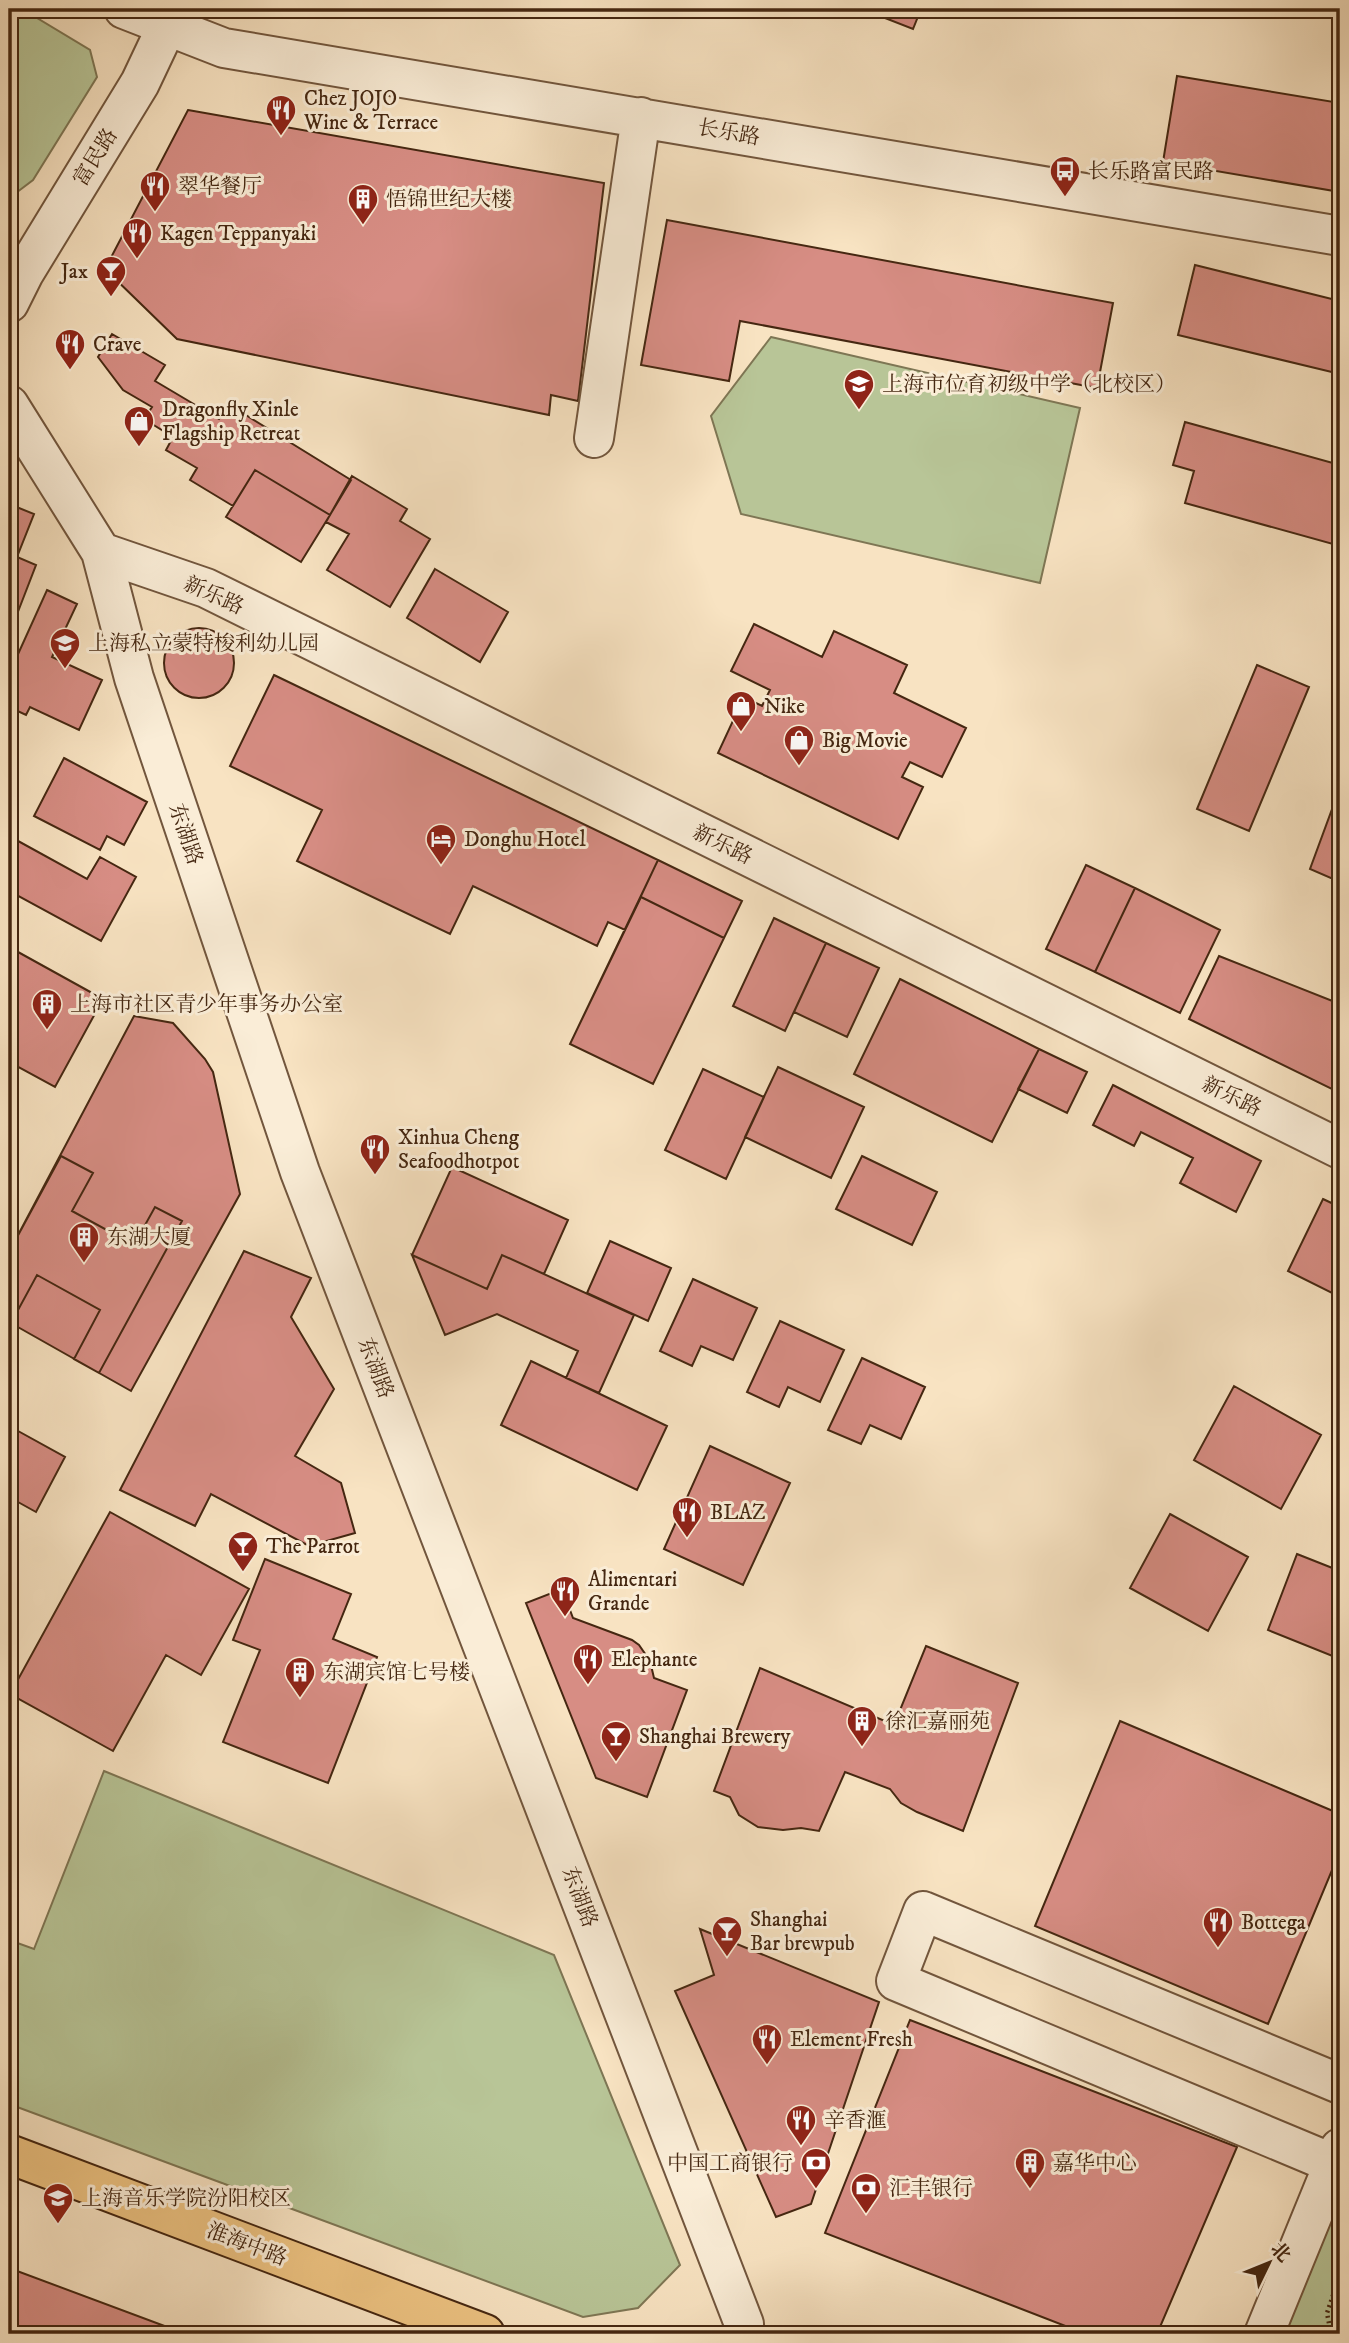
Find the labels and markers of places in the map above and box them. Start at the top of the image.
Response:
place label: Chez JOJO Wine & Terrace [303,86,438,136]
restaurant icon: Chez JOJO Wine & Terrace [264,93,298,137]
bus stop icon: 长乐路富民路 [1048,154,1082,198]
place label: 长乐路富民路 [1088,159,1214,185]
restaurant icon: 翠华餐厅 [138,169,172,213]
place label: 翠华餐厅 [178,174,262,200]
building icon: 悟锦世纪大楼 [346,182,380,226]
place label: 悟锦世纪大楼 [386,187,512,213]
restaurant icon: Kagen Teppanyaki [120,216,154,260]
place label: Kagen Teppanyaki [160,221,316,247]
bar icon: Jax [94,254,128,298]
place label: Jax [59,259,88,285]
restaurant icon: Crave [53,327,87,371]
place label: Crave [93,332,142,358]
school or university icon: 上海市位育初级中学（北校区） [842,367,876,411]
place label: 上海市位育初级中学（北校区） [882,372,1176,398]
place label: Dragonfly Xinle Flagship Retreat [162,397,301,447]
shop icon: Dragonfly Xinle Flagship Retreat [122,404,156,448]
school or university icon: 上海私立蒙特梭利幼儿园 [48,626,82,670]
place label: 上海私立蒙特梭利幼儿园 [88,631,319,657]
shop icon: Nike [724,689,758,733]
place label: Nike [764,694,805,720]
shop icon: Big Movie [782,723,816,767]
place label: Big Movie [822,728,908,754]
hotel icon: Donghu Hotel [424,822,458,866]
place label: Donghu Hotel [464,827,587,853]
building icon: 上海市社区青少年事务办公室 [30,987,64,1031]
place label: 上海市社区青少年事务办公室 [70,992,343,1018]
place label: Xinhua Cheng Seafoodhotpot [398,1125,520,1175]
restaurant icon: Xinhua Cheng Seafoodhotpot [358,1132,392,1176]
building icon: 东湖大厦 [67,1220,101,1264]
place label: 东湖大厦 [107,1225,191,1251]
restaurant icon: BLAZ [670,1495,704,1539]
place label: BLAZ [710,1500,766,1526]
bar icon: The Parrot [226,1529,260,1573]
place label: The Parrot [266,1534,360,1560]
place label: Alimentari Grande [588,1567,677,1617]
restaurant icon: Alimentari Grande [548,1574,582,1618]
restaurant icon: Elephante [571,1642,605,1686]
place label: Elephante [611,1647,698,1673]
building icon: 东湖宾馆七号楼 [283,1655,317,1699]
place label: 东湖宾馆七号楼 [323,1660,470,1686]
building icon: 徐汇嘉丽苑 [845,1704,879,1748]
place label: 徐汇嘉丽苑 [885,1709,990,1735]
bar icon: Shanghai Brewery [599,1719,633,1763]
place label: Shanghai Brewery [639,1724,792,1750]
restaurant icon: Bottega [1201,1905,1235,1949]
place label: Shanghai Bar brewpub [750,1907,855,1957]
place label: Bottega [1241,1910,1306,1936]
bar icon: Shanghai Bar brewpub [710,1914,744,1958]
restaurant icon: Element Fresh [750,2022,784,2066]
place label: Element Fresh [790,2027,913,2053]
restaurant icon: 辛香滙 [784,2103,818,2147]
place label: 辛香滙 [824,2108,887,2134]
bank icon: 中国工商银行 [799,2146,833,2190]
building icon: 嘉华中心 [1013,2146,1047,2190]
place label: 中国工商银行 [667,2151,793,2177]
place label: 嘉华中心 [1053,2151,1137,2177]
bank icon: 汇丰银行 [849,2171,883,2215]
place label: 汇丰银行 [889,2176,973,2202]
school or university icon: 上海音乐学院汾阳校区 [41,2181,75,2225]
place label: 上海音乐学院汾阳校区 [81,2186,291,2212]

